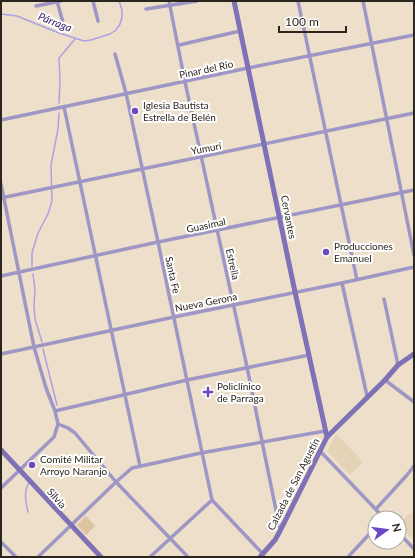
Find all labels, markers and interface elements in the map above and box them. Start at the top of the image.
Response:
scale bar [279,8,346,34]
water label: Párraga [37,9,74,34]
text: 100 m [285,14,319,29]
street label: Pinar del Río [178,57,234,81]
place label: Iglesia Bautista Estrella de Belén [143,99,216,123]
marker: Iglesia Bautista Estrella de Belén [130,106,140,116]
street label: Yumurí [190,139,223,157]
street label: Cervantes [279,194,299,240]
street label: Guasimal [185,215,227,235]
place label: Producciones Emanuel [334,240,393,264]
street label: Estrella [224,247,242,281]
marker: Producciones Emanuel [321,247,331,257]
street label: Santa Fe [163,255,183,295]
street label: Nueva Gerona [174,290,238,314]
place label: Policlínico de Parraga [217,380,264,404]
marker: Policlínico de Parraga [202,386,214,398]
street label: Calzada de San Agustín [265,436,321,532]
place label: Comité Militar Arroyo Naranjo [40,453,108,477]
marker: Comité Militar Arroyo Naranjo [27,460,37,470]
street label: Silvia [45,486,69,510]
north arrow [367,510,407,550]
text: N [390,522,405,533]

